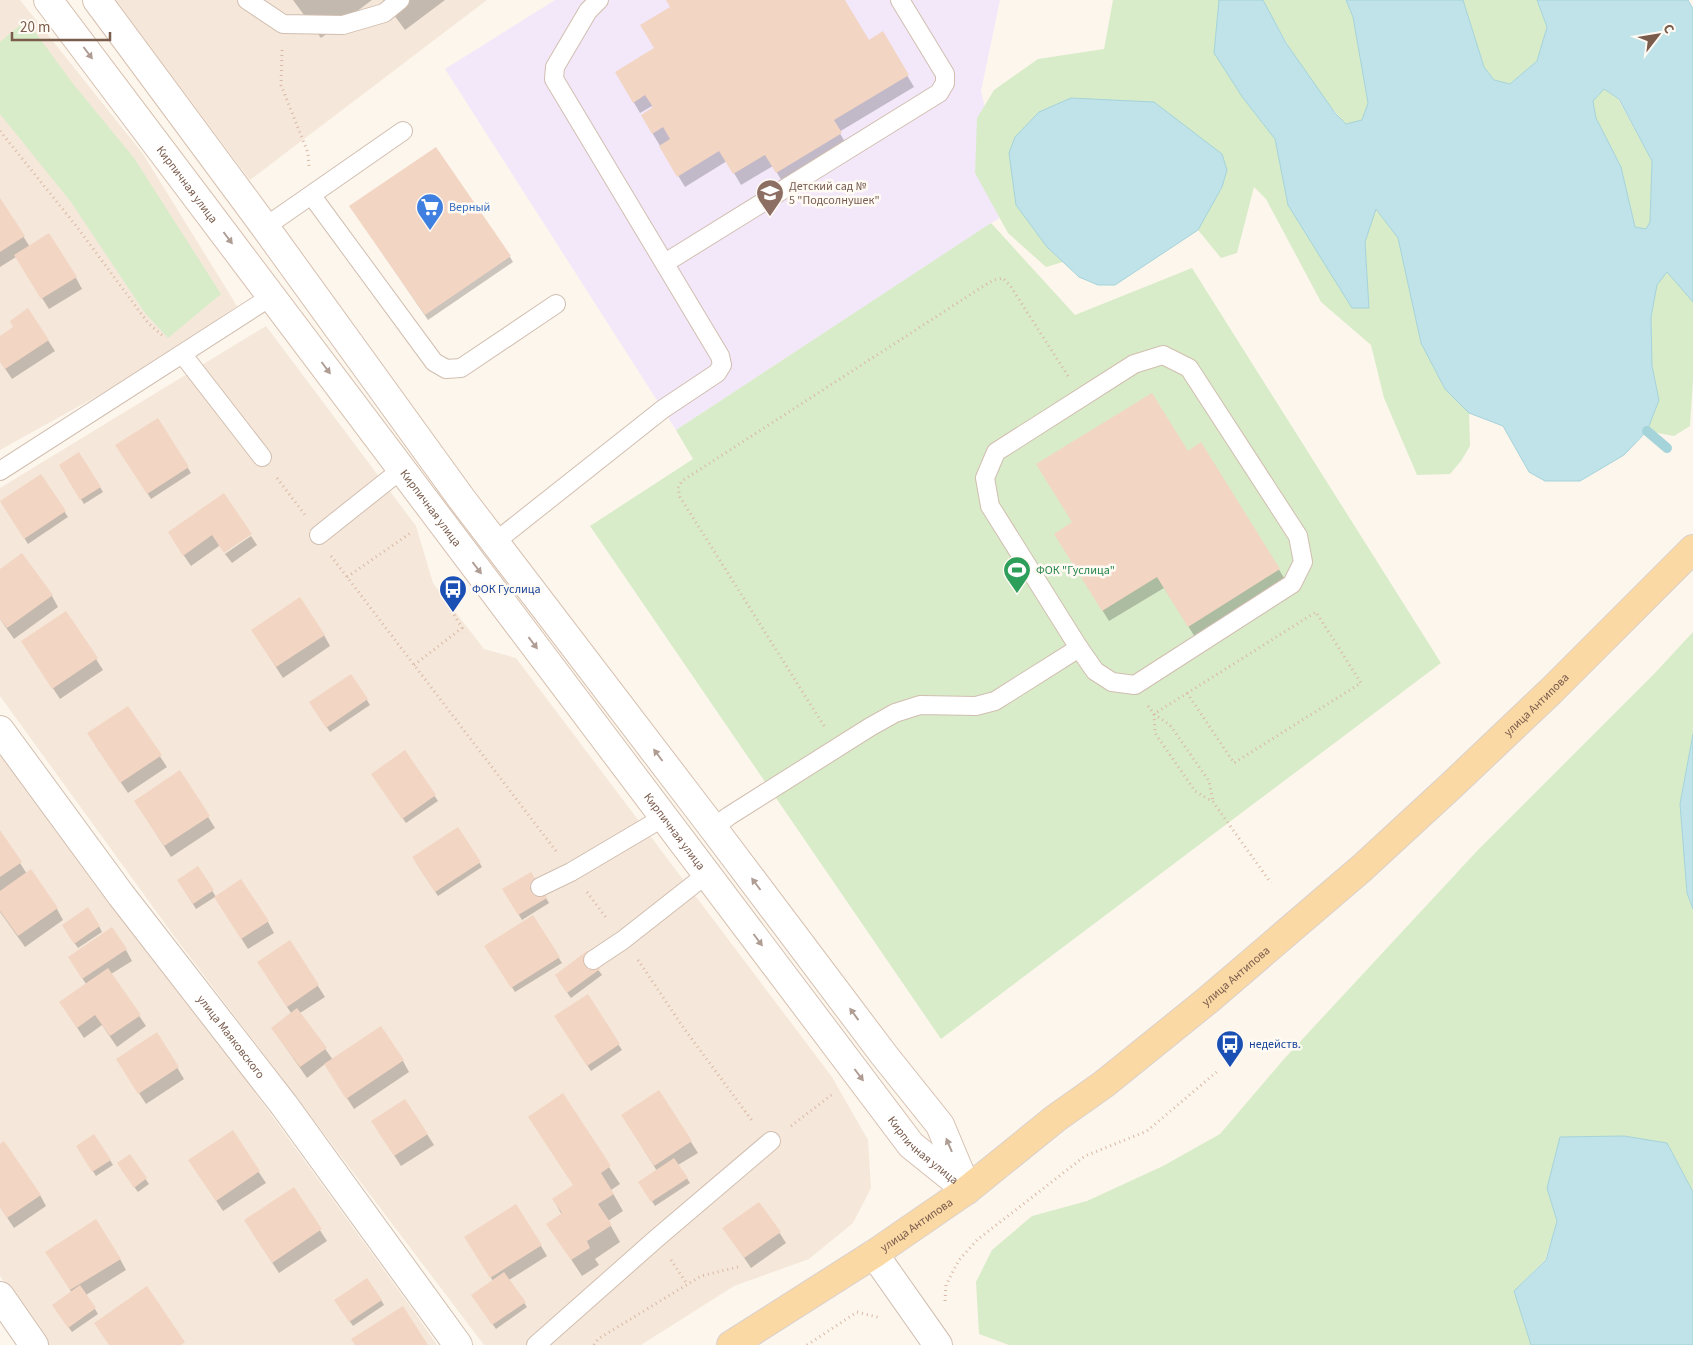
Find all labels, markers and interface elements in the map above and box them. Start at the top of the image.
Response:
scale bar [12,10,110,42]
north arrow [1633,10,1683,60]
text: 20 m [20,17,50,38]
text: С [1658,20,1679,37]
one-way arrow [83,46,93,60]
street label: Кирпичная улица [152,143,221,227]
school or university icon: Детский сад № 5 "Подсолнушек" [755,178,785,217]
place label: Детский сад № 5 "Подсолнушек" [789,178,880,209]
supermarket icon: Верный [415,192,445,231]
place label: Верный [449,199,490,216]
one-way arrow [223,231,233,245]
one-way arrow [321,361,331,375]
street label: Кирпичная улица [396,466,465,550]
sports icon: ФОК "Гуслица" [1002,555,1032,594]
one-way arrow [471,561,482,574]
place label: ФОК "Гуслица" [1036,562,1115,579]
bus stop icon: ФОК Гуслица [438,574,468,613]
place label: ФОК Гуслица [472,581,541,598]
one-way arrow [528,636,539,649]
street label: улица Антипова [1500,670,1573,741]
one-way arrow [652,749,663,762]
street label: Кирпичная улица [639,789,709,874]
one-way arrow [751,878,762,891]
one-way arrow [752,933,763,946]
street label: улица Антипова [1198,942,1274,1011]
street label: улица Маяковского [193,992,269,1082]
one-way arrow [849,1007,859,1021]
bus stop icon: недейств. [1215,1029,1245,1068]
place label: недейств. [1249,1036,1301,1053]
one-way arrow [854,1068,865,1081]
street label: Кирпичная улица [883,1113,962,1189]
one-way arrow [944,1138,952,1152]
street label: улица Антипова [877,1194,956,1256]

